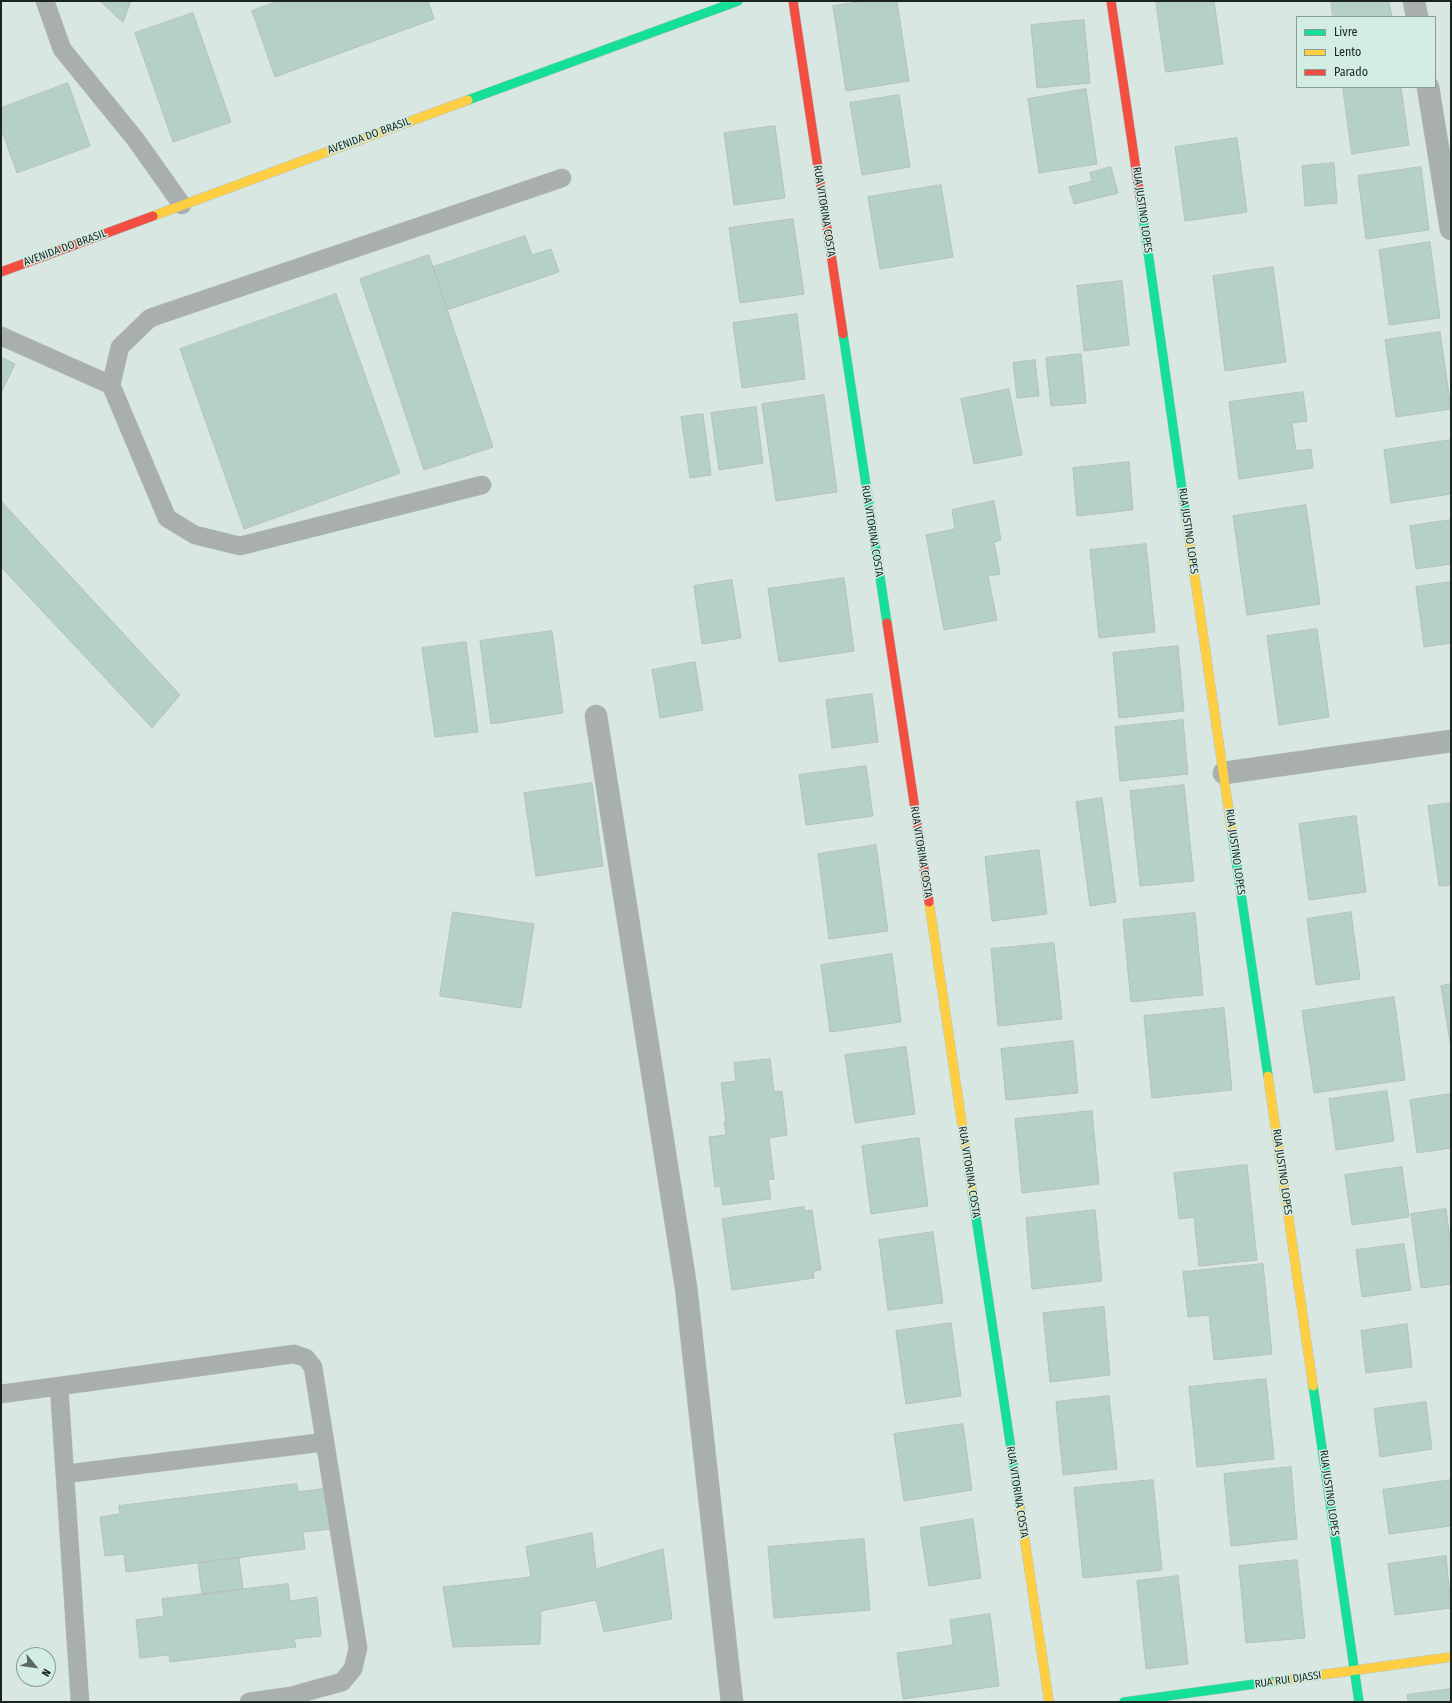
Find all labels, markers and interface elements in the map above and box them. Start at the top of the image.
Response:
legend [1296,16,1436,88]
text: Livre [1334,25,1357,39]
text: Lento [1334,45,1361,59]
text: Parado [1334,65,1368,79]
street label: AVENIDA DO BRASIL [326,115,412,157]
street label: RUA VITORINA COSTA [810,164,838,258]
street label: RUA JUSTINO LOPES [1129,166,1155,254]
street label: AVENIDA DO BRASIL [22,227,108,269]
street label: RUA VITORINA COSTA [858,484,886,578]
street label: RUA JUSTINO LOPES [1175,487,1201,575]
street label: RUA VITORINA COSTA [907,805,935,899]
street label: RUA JUSTINO LOPES [1222,808,1248,896]
street label: RUA VITORINA COSTA [955,1125,983,1219]
street label: RUA JUSTINO LOPES [1269,1128,1295,1216]
street label: RUA VITORINA COSTA [1003,1445,1031,1539]
street label: RUA JUSTINO LOPES [1316,1449,1342,1537]
north arrow [16,1647,56,1687]
text: N [39,1667,53,1679]
street label: RUA RUI DJASSI [1254,1669,1322,1691]

